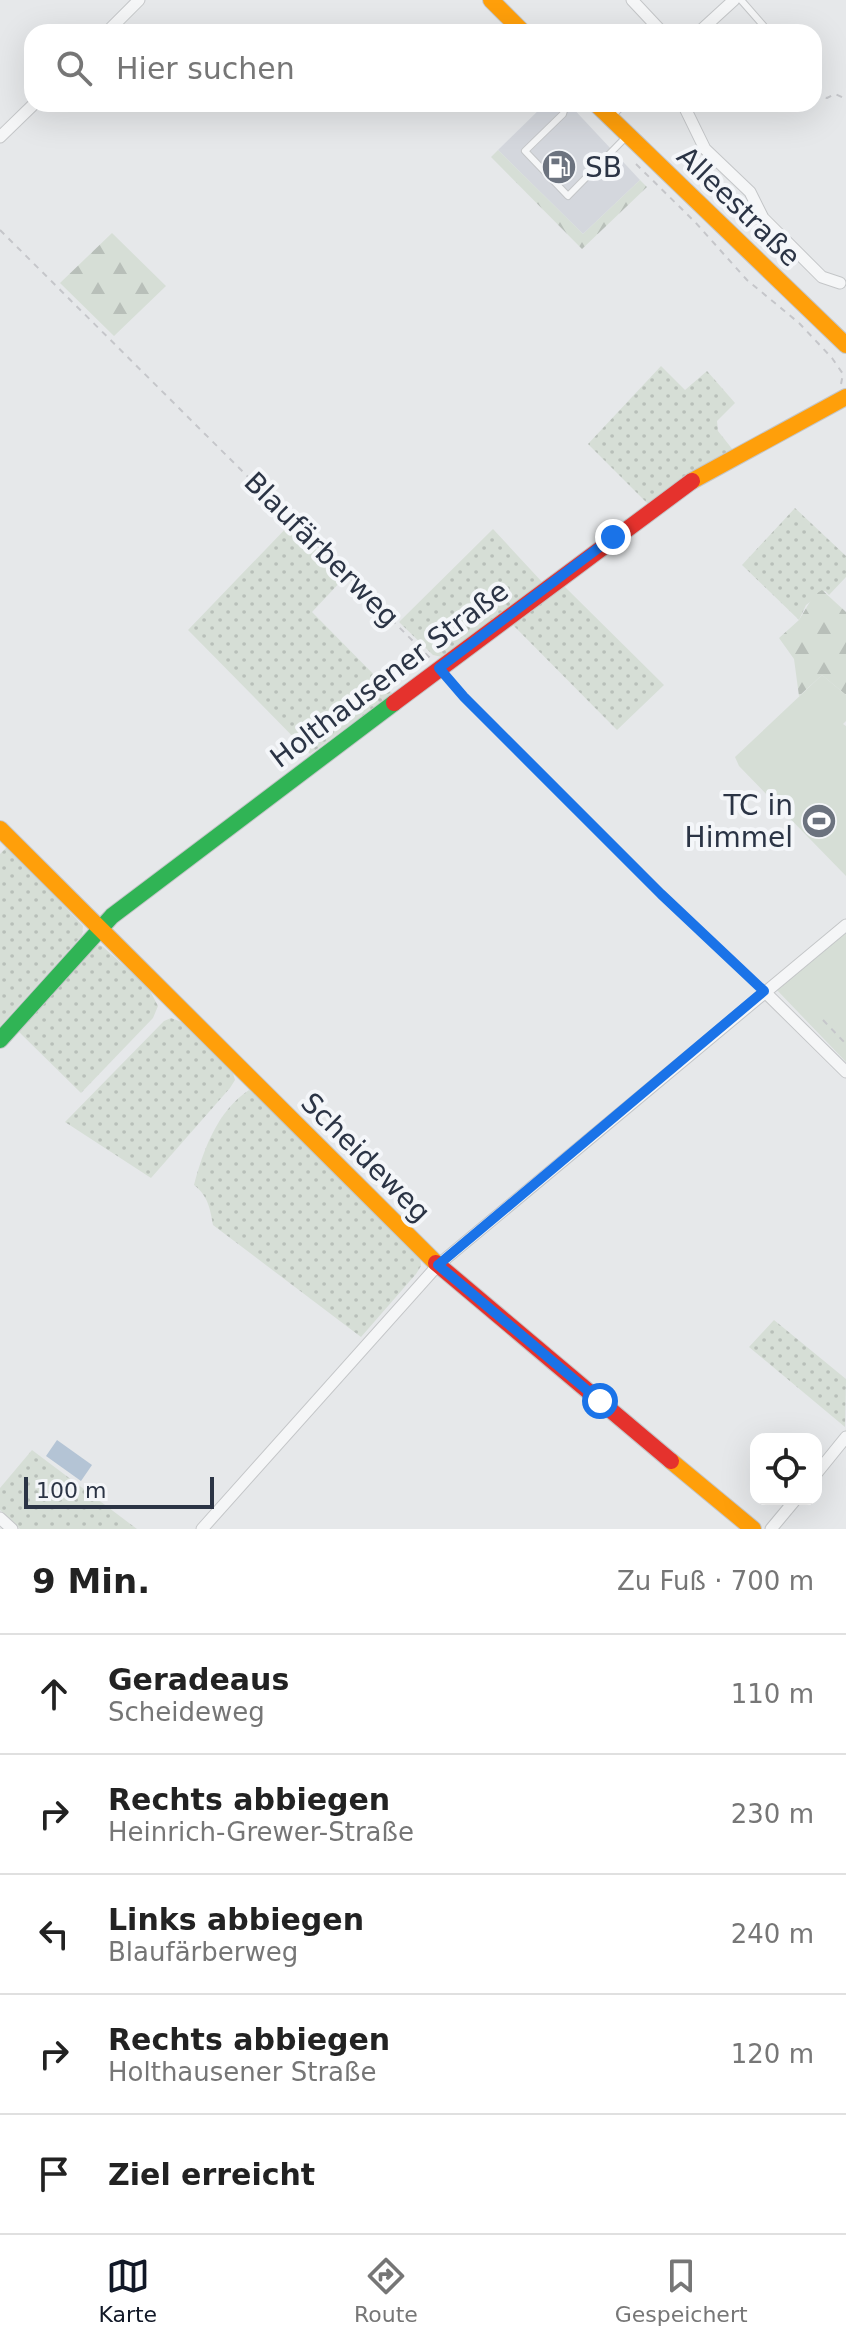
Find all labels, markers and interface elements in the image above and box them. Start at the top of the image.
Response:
search box [24,24,822,112]
icon: search [52,46,96,90]
text: Hier suchen [116,51,295,86]
street label: Alleestraße [670,140,807,273]
fuel station icon: SB [540,148,578,186]
place label: SB [585,151,622,184]
street label: Blaufärberweg [238,465,406,633]
route end [595,519,631,555]
street label: Holthausener Straße [264,574,515,775]
place label: TC in Himmel [685,789,793,854]
sports icon: TC in Himmel [800,802,838,840]
street label: Scheideweg [294,1086,437,1229]
route start [582,1383,618,1419]
map controls [750,1433,822,1505]
button: locate [750,1433,822,1505]
scale bar [24,1473,214,1509]
text: 100 m [36,1478,106,1503]
text: 9 Min. [32,1561,150,1601]
text: Zu Fuß · 700 m [617,1566,814,1596]
text: Geradeaus [108,1662,289,1697]
icon: ahead [32,1672,76,1716]
text: 110 m [731,1679,814,1709]
text: Scheideweg [108,1697,265,1727]
text: Rechts abbiegen [108,1782,390,1817]
icon: right [32,1792,76,1836]
text: 230 m [731,1799,814,1829]
text: Heinrich-Grewer-Straße [108,1817,414,1847]
text: Links abbiegen [108,1902,364,1937]
icon: left [32,1912,76,1956]
text: 240 m [731,1919,814,1949]
text: Blaufärberweg [108,1937,298,1967]
text: Rechts abbiegen [108,2022,390,2057]
icon: right [32,2032,76,2076]
text: 120 m [731,2039,814,2069]
text: Holthausener Straße [108,2057,376,2087]
icon: arrive [32,2152,76,2196]
text: Ziel erreicht [108,2157,315,2192]
tab: Karte [98,2254,157,2327]
tab: Route [354,2254,418,2327]
tab: Gespeichert [615,2254,748,2327]

